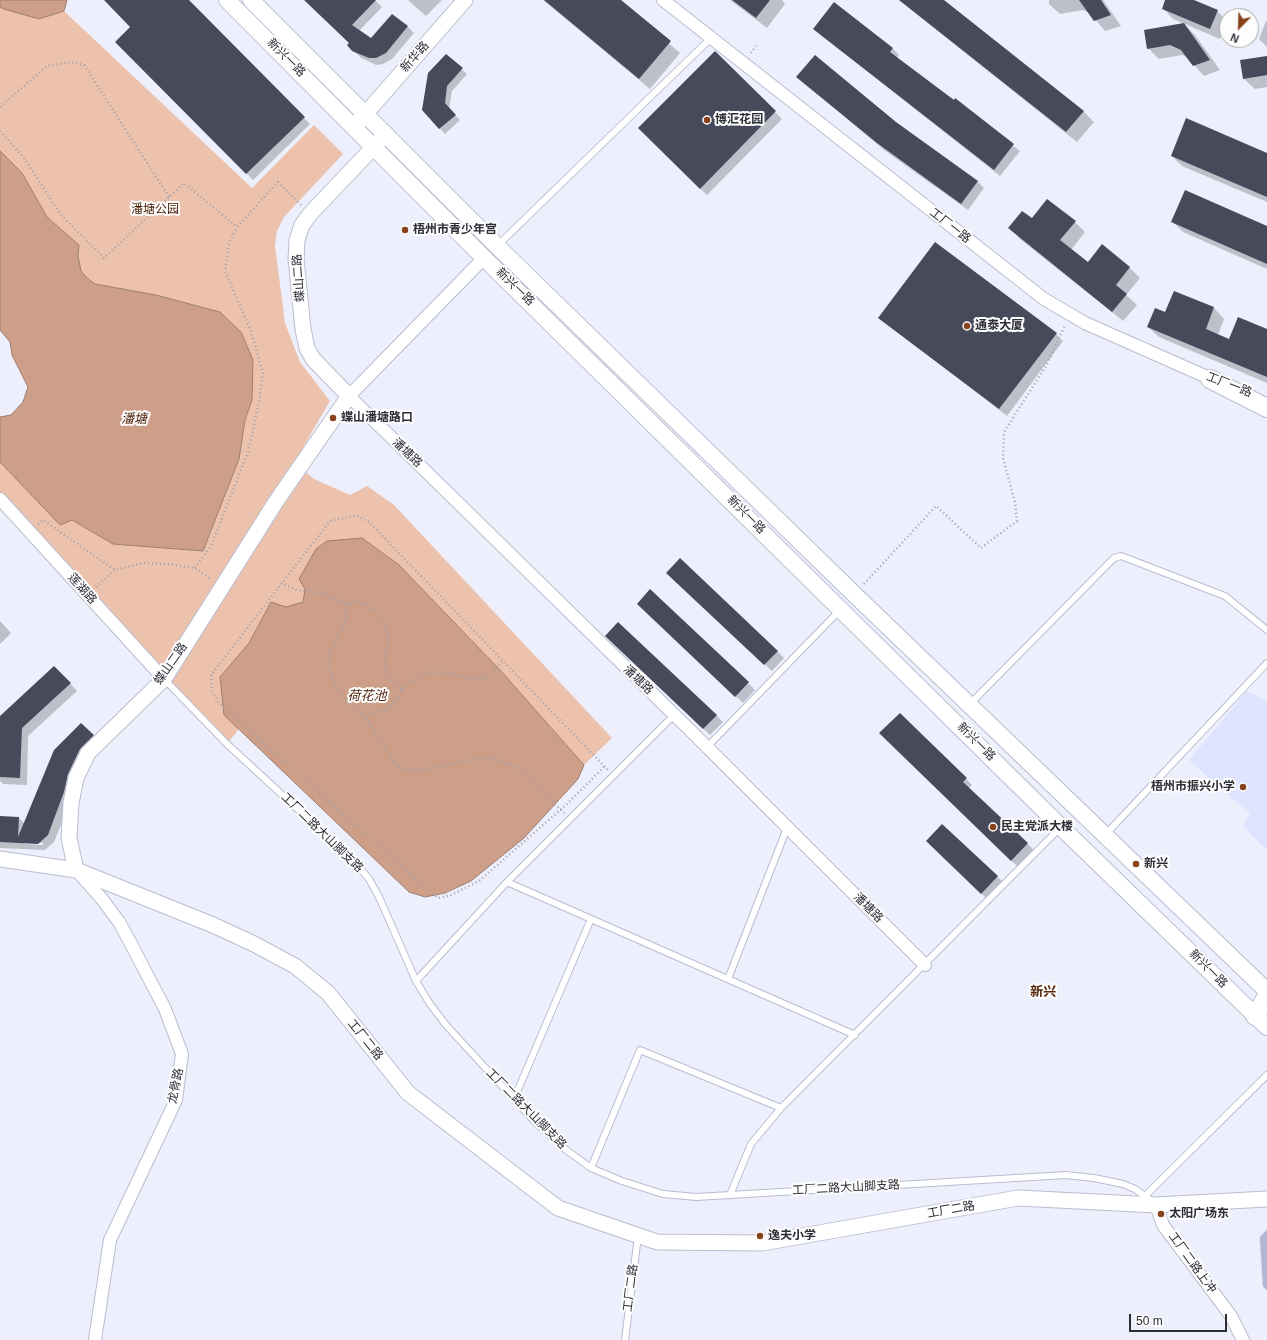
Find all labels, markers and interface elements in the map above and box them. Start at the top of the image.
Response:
north arrow [1219,8,1259,48]
text: N [1229,31,1241,45]
street label: 新兴一路 [264,36,308,80]
street label: 新华路 [398,39,432,75]
place label: 博汇花园 [715,113,763,127]
marker: 博汇花园 [702,115,712,125]
park label: 潘塘公园 [131,203,179,217]
street label: 工厂一路 [927,206,973,246]
place label: 梧州市青少年宫 [413,223,497,237]
marker: 梧州市青少年宫 [400,225,410,235]
street label: 蝶山二路 [290,254,308,302]
street label: 新兴一路 [493,265,537,309]
place label: 通泰大厦 [975,319,1023,333]
marker: 通泰大厦 [962,321,972,331]
street label: 工厂一路 [1204,370,1254,400]
water label: 潘塘 [121,411,147,427]
place label: 蝶山潘塘路口 [341,411,413,425]
marker: 蝶山潘塘路口 [328,413,338,423]
street label: 潘塘路 [389,435,425,471]
street label: 新兴一路 [724,493,768,537]
street label: 莲湖路 [65,571,99,607]
street label: 蝶山二路 [151,640,191,688]
street label: 潘塘路 [620,662,656,698]
water label: 荷花池 [348,688,386,704]
street label: 新兴一路 [954,720,998,764]
place label: 梧州市振兴小学 [1151,780,1235,794]
marker: 梧州市振兴小学 [1238,782,1248,792]
street label: 工厂二路大山脚支路 [278,790,366,876]
place label: 民主党派大楼 [1001,820,1073,834]
marker: 民主党派大楼 [988,822,998,832]
place label: 新兴 [1144,857,1168,871]
marker: 新兴 [1131,859,1141,869]
street label: 潘塘路 [850,890,886,926]
street label: 新兴一路 [1186,947,1230,991]
district label: 新兴 [1030,984,1056,1000]
street label: 工厂二路 [344,1017,386,1063]
street label: 工厂二路大山脚支路 [483,1066,569,1152]
street label: 龙骨路 [165,1067,187,1105]
street label: 工厂二路大山脚支路 [792,1178,900,1198]
street label: 工厂二路 [926,1199,976,1221]
place label: 太阳广场东 [1169,1207,1229,1221]
marker: 太阳广场东 [1156,1209,1166,1219]
place label: 逸夫小学 [768,1229,816,1243]
street label: 工厂二路上冲 [1165,1230,1219,1296]
marker: 逸夫小学 [755,1231,765,1241]
street label: 工厂二路 [621,1263,641,1313]
scale bar [1131,1306,1229,1332]
text: 50 m [1136,1314,1163,1328]

